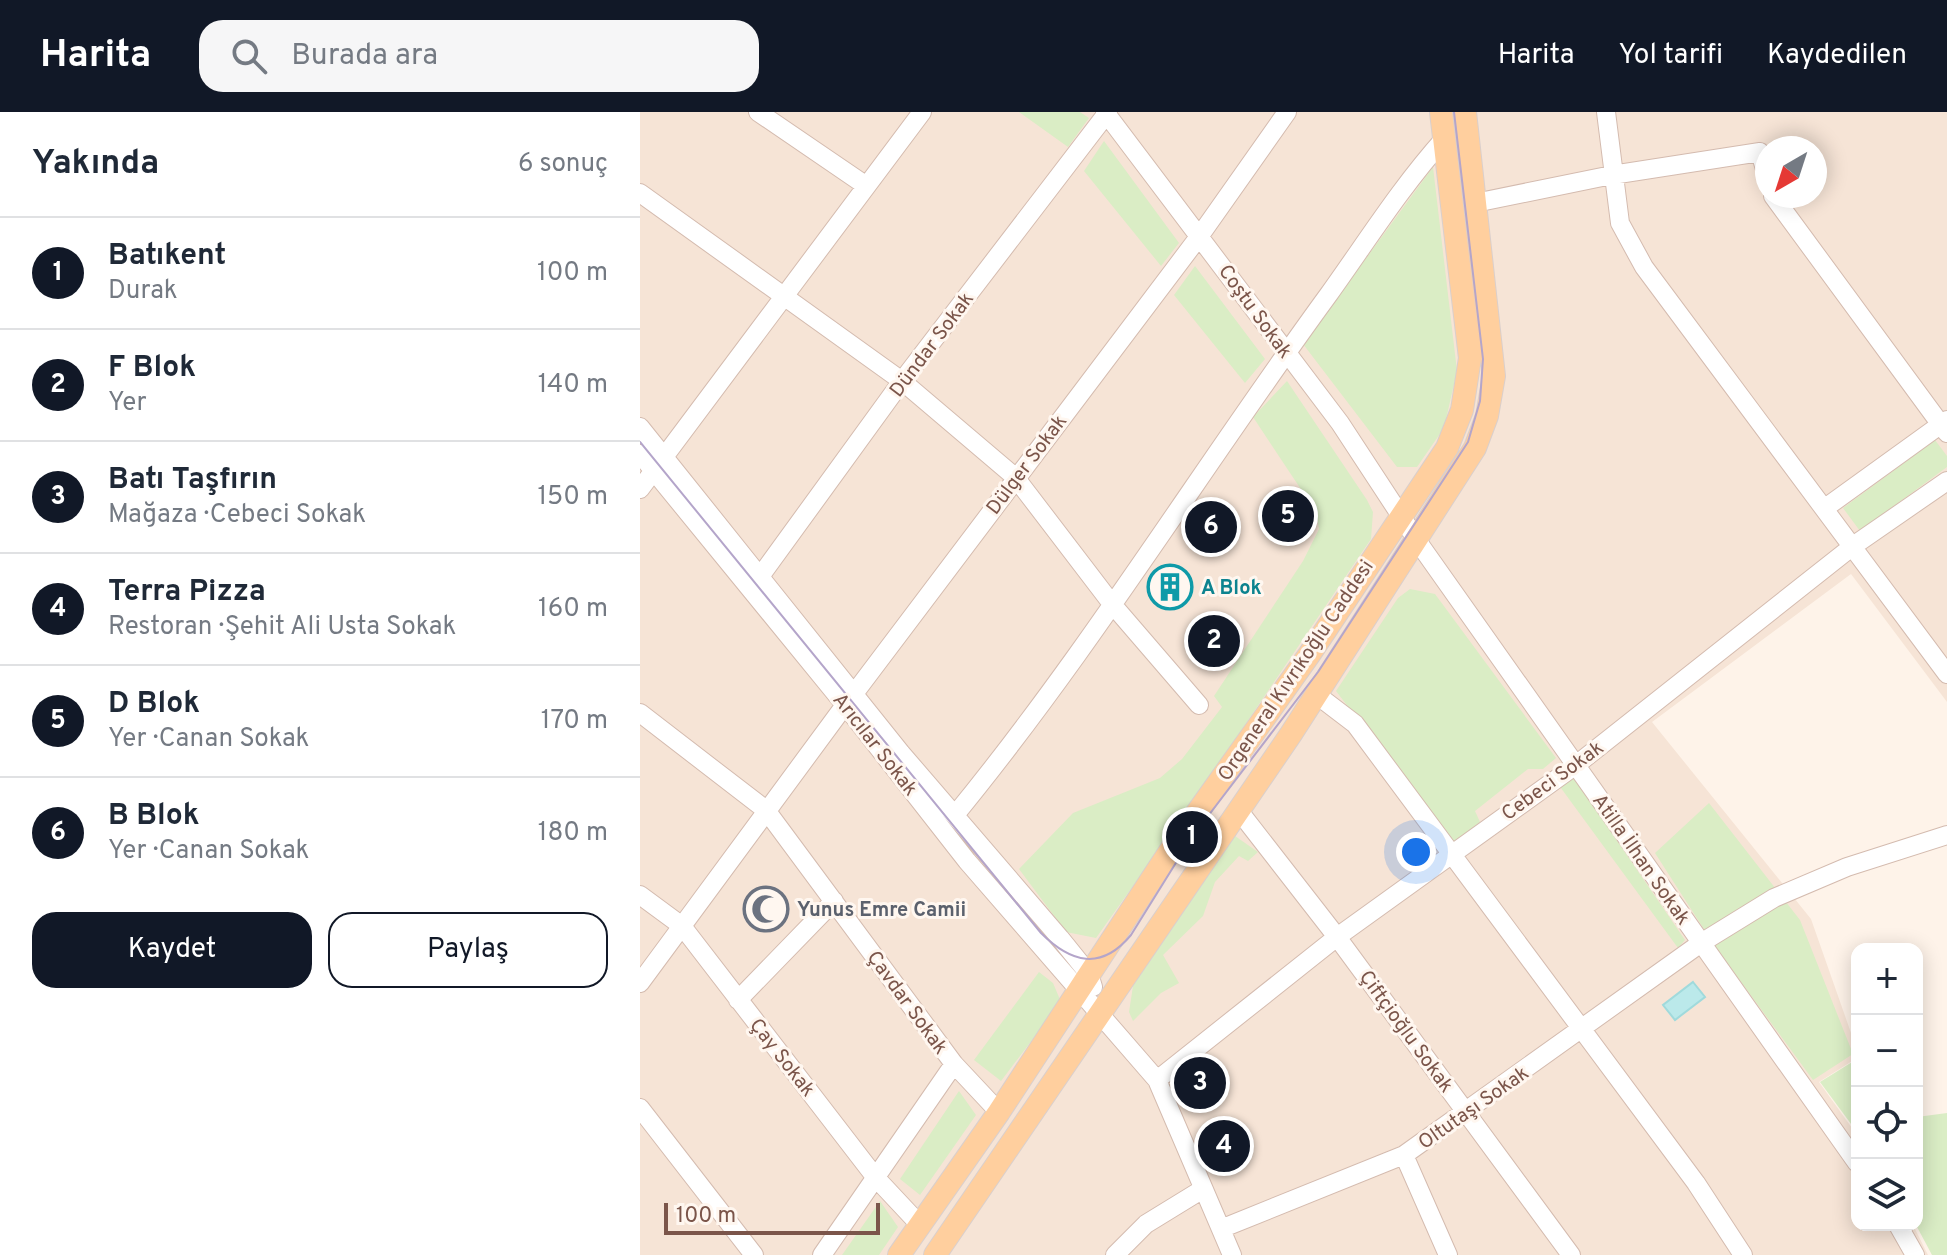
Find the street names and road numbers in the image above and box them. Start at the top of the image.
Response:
street label: Coştu Sokak [1211,260,1297,364]
street label: Dündar Sokak [885,287,981,403]
street label: Dülger Sokak [981,410,1074,520]
street label: Orgeneral Kıvrıkoğlu Caddesi [1213,556,1381,787]
street label: Arıcılar Sokak [826,688,923,802]
street label: Cebeci Sokak [1497,736,1609,827]
street label: Atilla İlhan Sokak [1585,789,1696,931]
street label: Çavdar Sokak [860,946,953,1060]
street label: Çiftçioğlu Sokak [1352,966,1459,1099]
street label: Çay Sokak [743,1014,820,1103]
street label: Oltutaşı Sokak [1414,1061,1535,1156]

